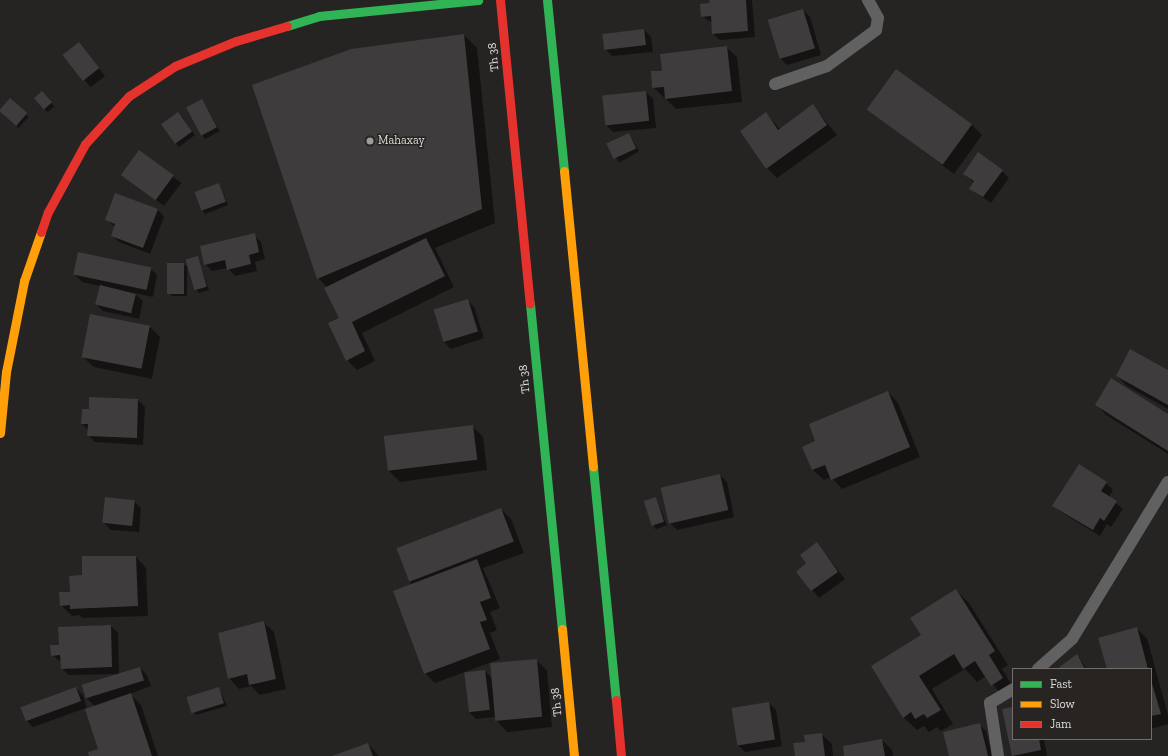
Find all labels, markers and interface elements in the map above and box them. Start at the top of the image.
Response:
street label: Th 38 [485,42,503,72]
place label: Mahaxay [378,134,425,148]
marker: Mahaxay [365,136,375,146]
street label: Th 38 [516,364,534,394]
legend [1012,668,1152,740]
text: Fast [1050,677,1072,691]
street label: Th 38 [548,687,566,717]
text: Slow [1050,697,1075,711]
text: Jam [1050,717,1071,731]

